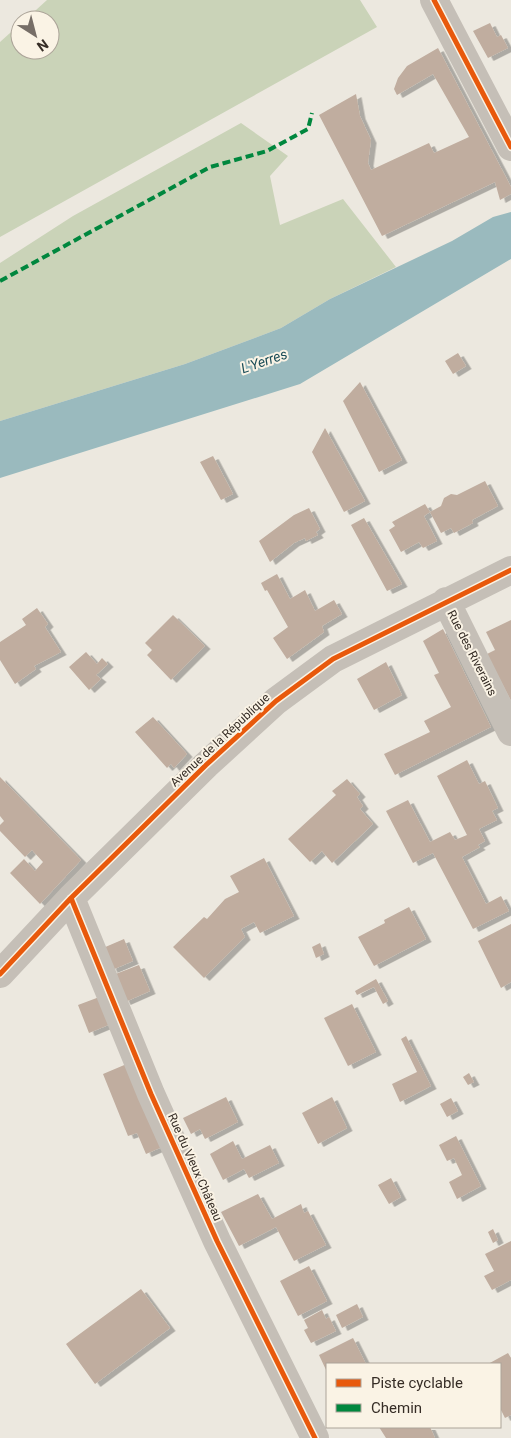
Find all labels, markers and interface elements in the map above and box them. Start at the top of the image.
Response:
north arrow [10,10,60,60]
text: N [34,36,51,55]
water label: L'Yerres [239,346,289,376]
street label: Rue des Riverains [444,608,500,698]
street label: Avenue de la République [168,690,272,790]
street label: Rue du Vieux Château [165,1111,225,1223]
legend [326,1363,501,1428]
text: Piste cyclable [371,1374,463,1392]
text: Chemin [371,1399,422,1417]

